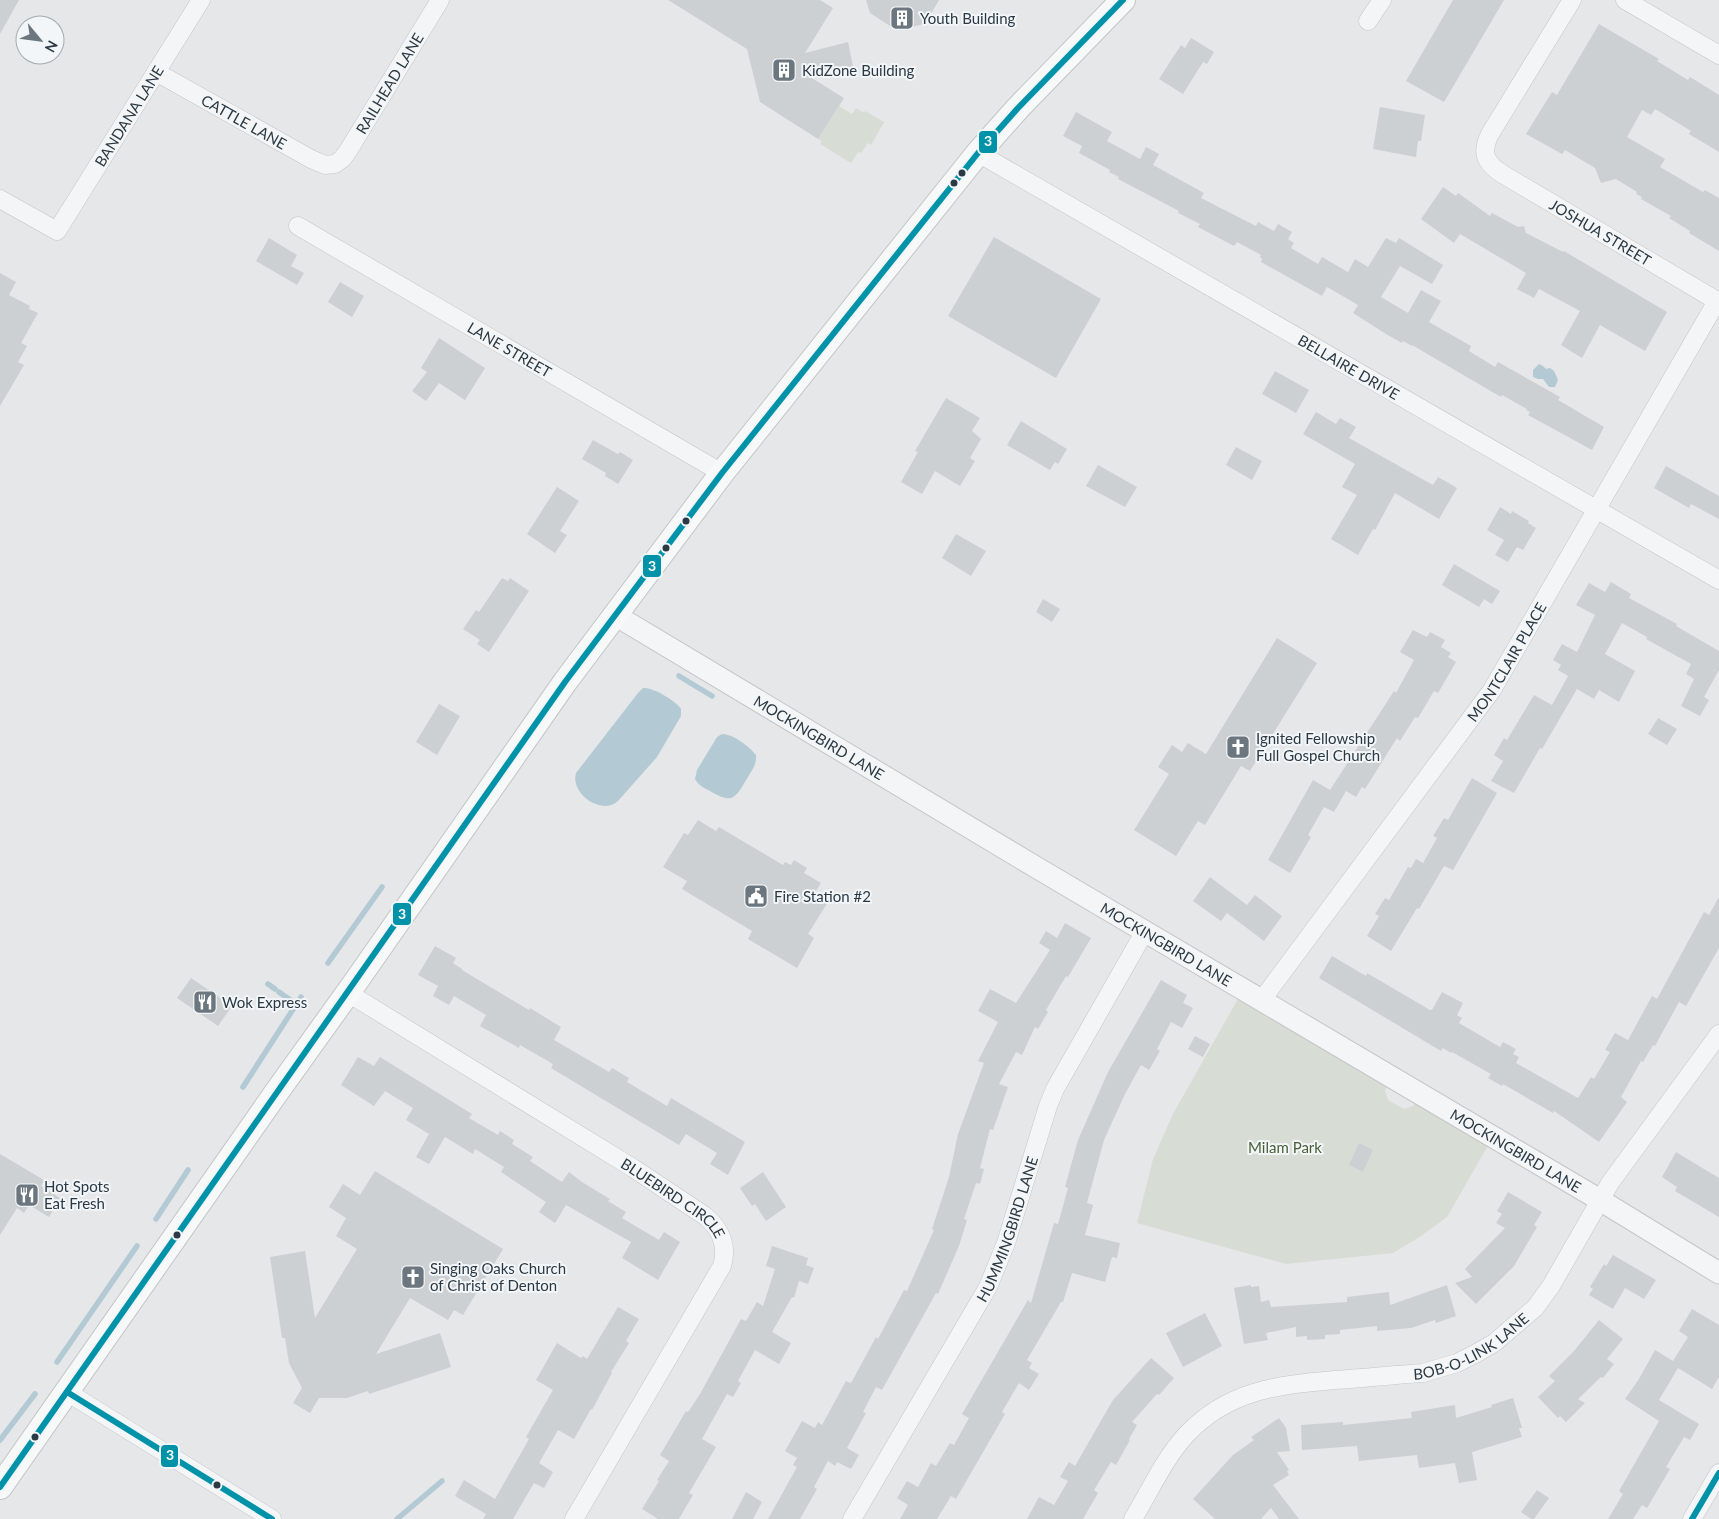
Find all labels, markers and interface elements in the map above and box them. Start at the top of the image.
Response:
building icon: Youth Building [889,5,915,31]
place label: Youth Building [920,9,1016,27]
north arrow [15,15,65,65]
street label: RAILHEAD LANE [352,29,427,137]
text: N [42,38,62,55]
building icon: KidZone Building [771,57,797,83]
place label: KidZone Building [802,61,915,79]
street label: BANDANA LANE [91,62,167,170]
street label: CATTLE LANE [198,90,290,153]
line badge: 3 [978,130,998,154]
text: 3 [984,132,992,149]
unlabelled marker [957,168,967,178]
unlabelled marker [949,178,959,188]
street label: JOSHUA STREET [1547,195,1655,269]
street label: LANE STREET [464,318,555,381]
street label: BELLAIRE DRIVE [1295,330,1403,403]
unlabelled marker [681,516,691,526]
unlabelled marker [661,543,671,553]
line badge: 3 [642,554,662,578]
text: 3 [648,557,656,574]
street label: MONTCLAIR PLACE [1463,599,1550,725]
street label: MOCKINGBIRD LANE [751,691,888,783]
place label: Ignited Fellowship Full Gospel Church [1256,729,1380,764]
church icon: Ignited Fellowship Full Gospel Church [1225,734,1251,760]
public building icon: Fire Station #2 [743,883,769,909]
place label: Fire Station #2 [774,887,871,905]
street label: MOCKINGBIRD LANE [1097,898,1235,990]
line badge: 3 [392,902,412,926]
text: 3 [398,905,406,922]
restaurant icon: Wok Express [192,989,218,1015]
place label: Wok Express [222,993,307,1011]
street label: MOCKINGBIRD LANE [1447,1105,1585,1196]
park label: Milam Park [1248,1138,1322,1156]
street label: BLUEBIRD CIRCLE [618,1154,729,1241]
street label: HUMMINGBIRD LANE [972,1154,1041,1305]
place label: Hot Spots Eat Fresh [44,1177,109,1212]
restaurant icon: Hot Spots Eat Fresh [14,1182,40,1208]
unlabelled marker [172,1230,182,1240]
place label: Singing Oaks Church of Christ of Denton [430,1259,566,1294]
church icon: Singing Oaks Church of Christ of Denton [400,1264,426,1290]
street label: BOB-O-LINK LANE [1413,1309,1532,1383]
unlabelled marker [30,1432,40,1442]
line badge: 3 [160,1444,179,1468]
text: 3 [166,1446,174,1463]
unlabelled marker [212,1480,222,1490]

